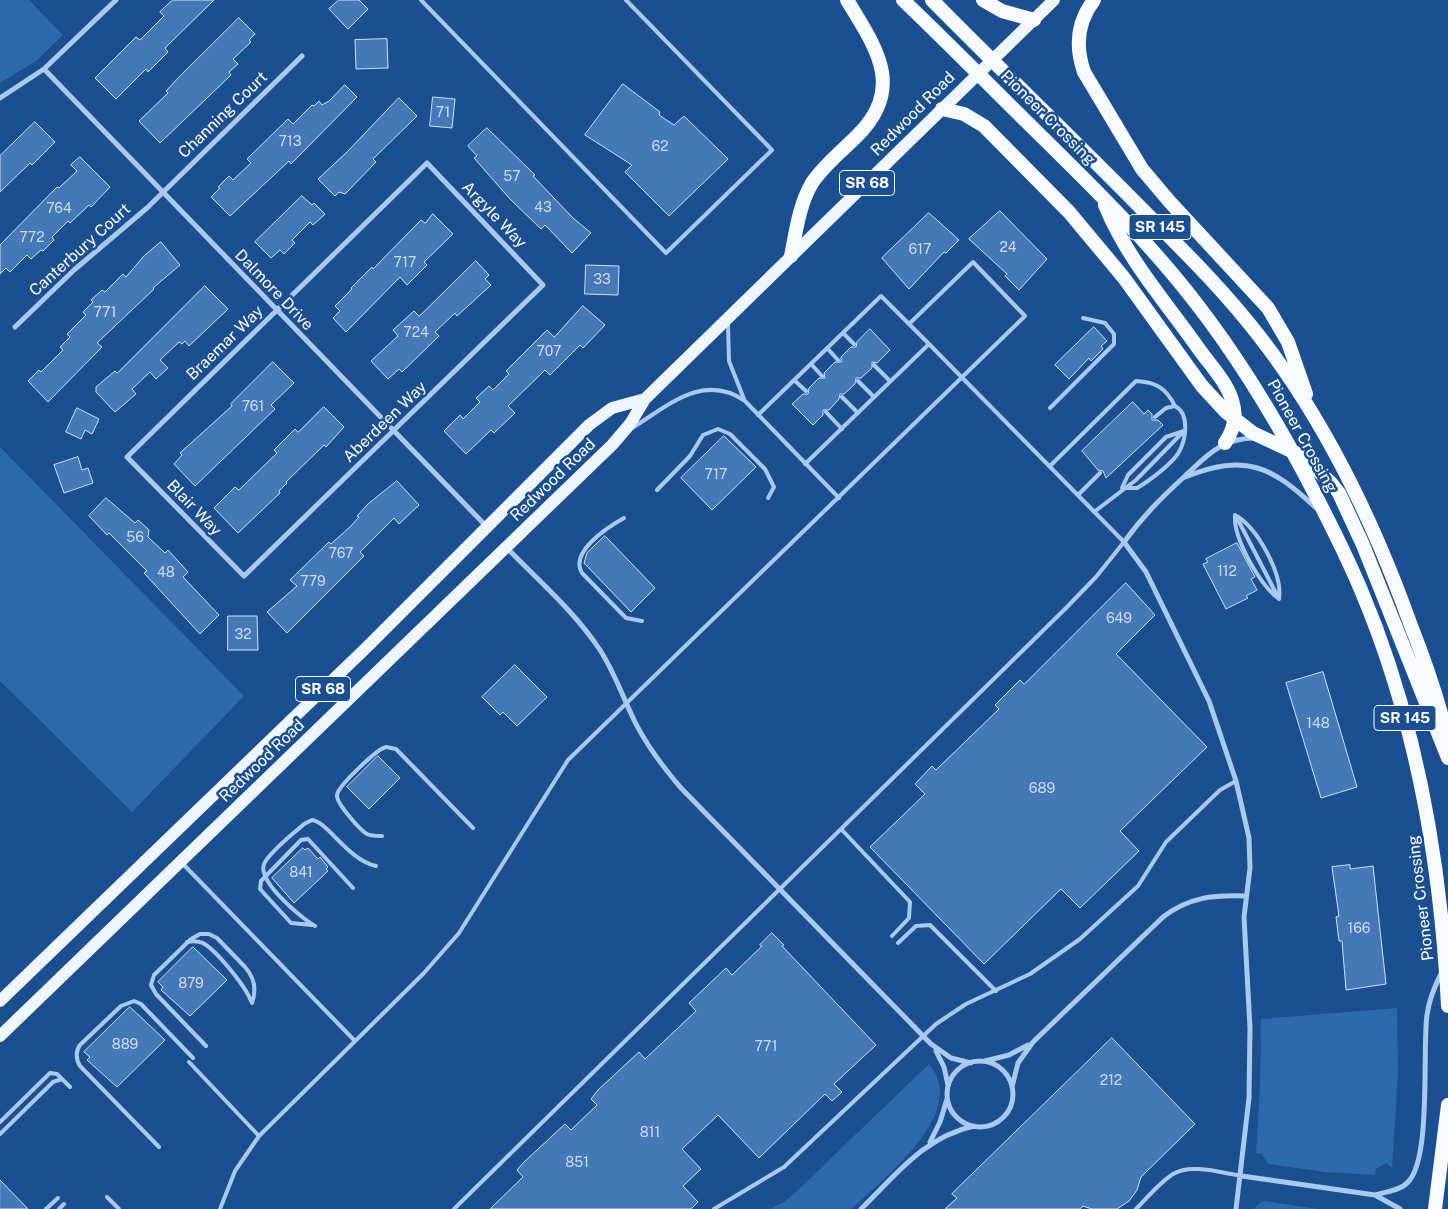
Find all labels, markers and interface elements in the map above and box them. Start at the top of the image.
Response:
street label: Pioneer Crossing [997,67,1099,169]
street label: Channing Court [174,68,272,162]
street label: Redwood Road [867,68,959,160]
house number: 71 [436,105,450,121]
house number: 713 [278,134,302,150]
house number: 62 [651,139,669,155]
house number: 57 [503,169,521,185]
road number: SR 68 [840,170,894,196]
street label: Argyle Way [458,178,530,252]
street label: Canterbury Court [25,200,135,300]
house number: 43 [534,200,552,216]
house number: 764 [46,201,72,217]
road number: SR 145 [1129,214,1191,240]
house number: 772 [19,230,45,246]
house number: 24 [999,240,1017,256]
house number: 617 [909,242,931,258]
street label: Dalmore Drive [231,246,317,334]
house number: 717 [394,255,416,271]
house number: 33 [593,272,611,288]
street label: Braemar Way [183,302,267,384]
house number: 771 [94,305,116,321]
house number: 724 [403,325,429,341]
house number: 707 [537,344,561,360]
street label: Pioneer Crossing [1263,376,1341,496]
street label: Aberdeen Way [339,377,431,467]
house number: 761 [242,399,264,415]
street label: Redwood Road [506,435,600,525]
house number: 717 [705,467,727,483]
street label: Blair Way [163,476,225,540]
house number: 56 [126,530,144,546]
house number: 767 [329,546,353,562]
house number: 112 [1217,564,1237,580]
house number: 48 [157,565,175,581]
house number: 779 [300,574,326,590]
house number: 649 [1106,611,1132,627]
house number: 32 [234,627,252,643]
road number: SR 68 [296,676,350,702]
road number: SR 145 [1374,706,1436,730]
street label: Redwood Road [215,716,309,806]
house number: 148 [1306,716,1330,732]
house number: 689 [1029,781,1055,797]
street label: Pioneer Crossing [1404,834,1438,962]
house number: 841 [289,865,313,881]
house number: 166 [1347,921,1371,937]
house number: 879 [178,976,204,992]
house number: 889 [112,1037,138,1053]
house number: 771 [755,1039,777,1055]
house number: 212 [1100,1073,1122,1089]
house number: 811 [640,1125,660,1141]
house number: 851 [565,1155,589,1171]

